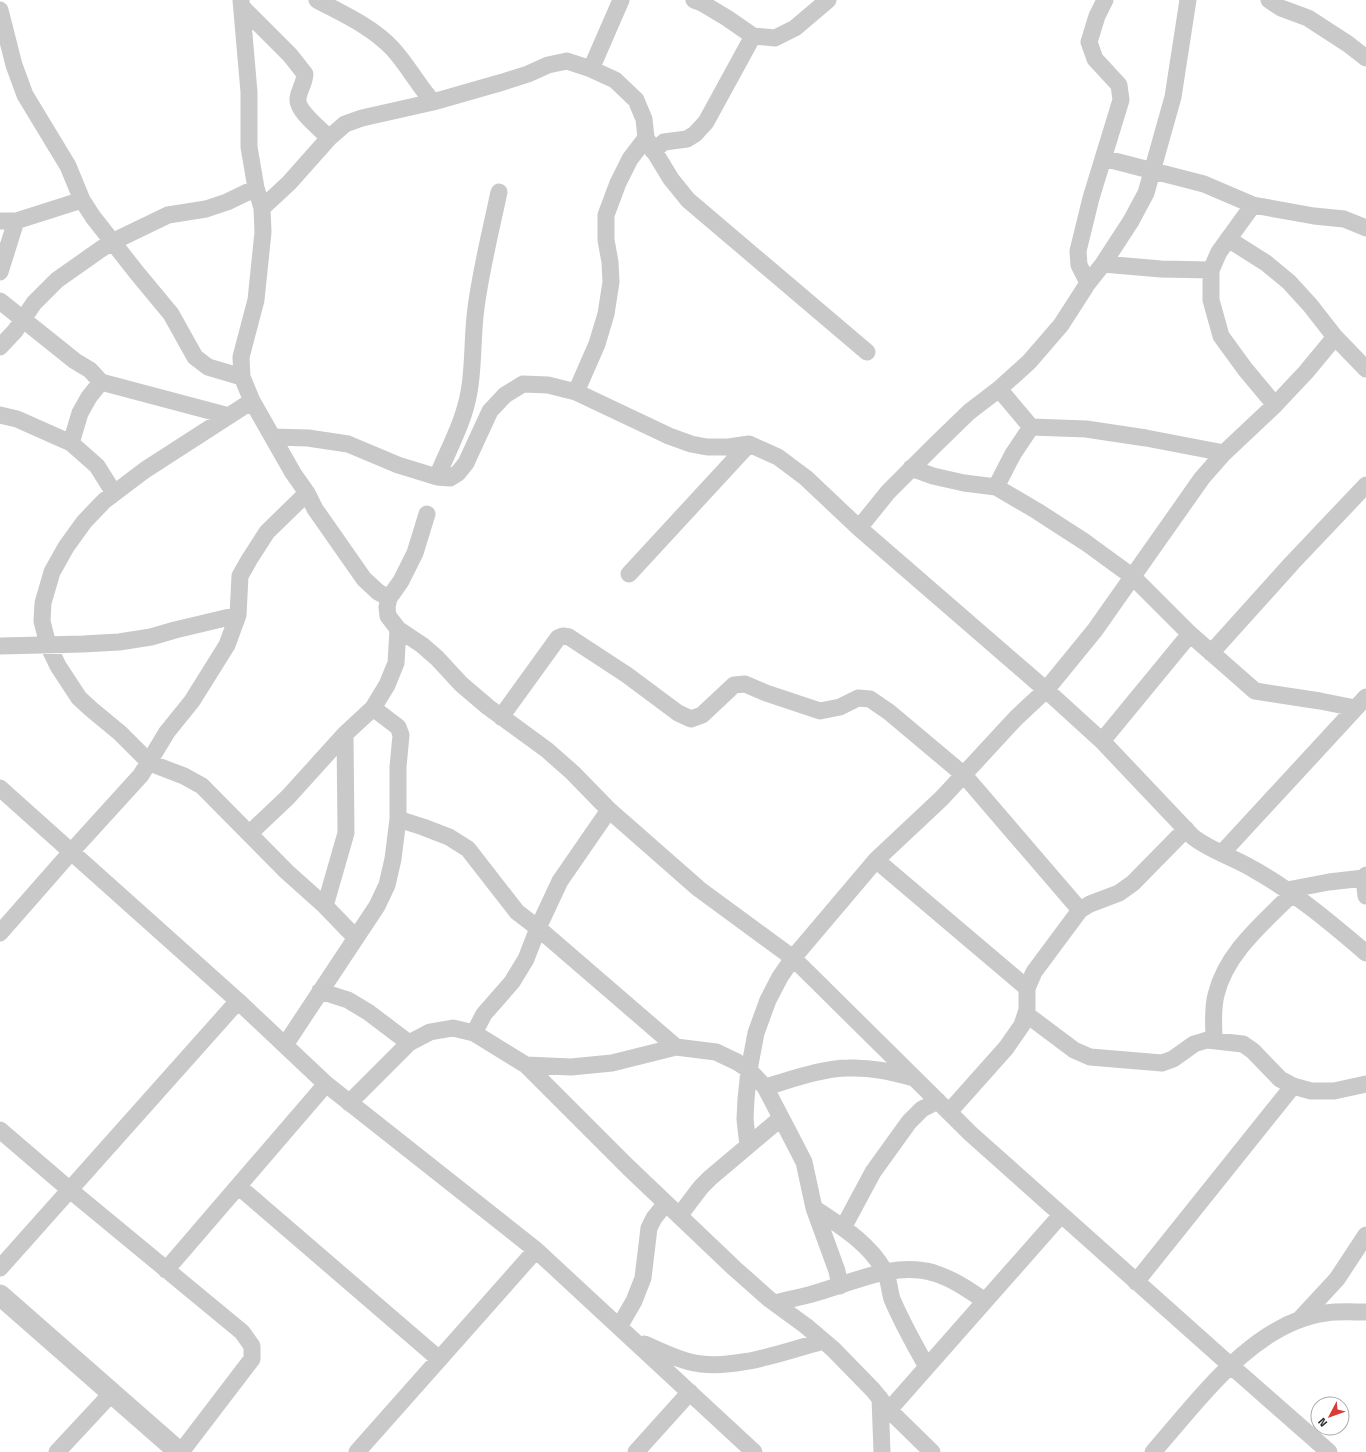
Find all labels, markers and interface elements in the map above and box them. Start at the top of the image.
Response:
north arrow [1310,1396,1350,1436]
text: N [1314,1414,1331,1431]

